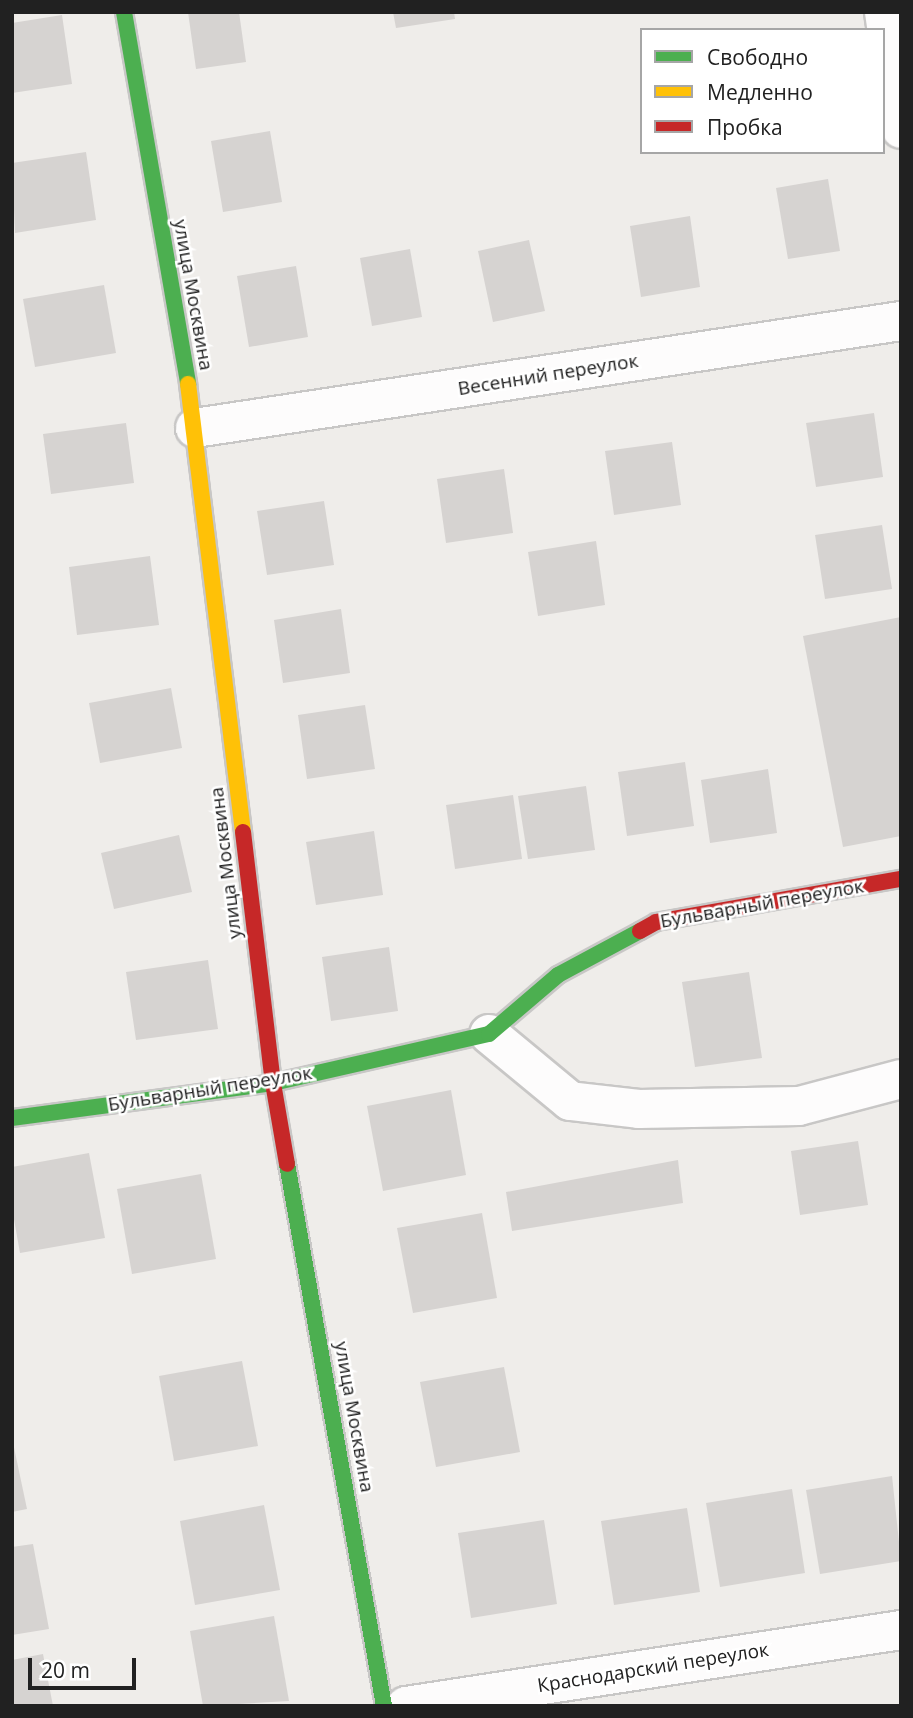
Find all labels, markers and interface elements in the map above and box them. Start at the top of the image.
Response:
legend [640,28,885,154]
text: Свободно [707,43,808,71]
text: Медленно [707,78,813,106]
text: Пробка [707,113,783,141]
street label: улица Москвина [169,218,217,372]
street label: Весенний переулок [456,349,640,401]
street label: улица Москвина [205,786,247,940]
street label: Бульварный переулок [658,875,866,933]
street label: Бульварный переулок [106,1062,314,1116]
street label: улица Москвина [330,1340,378,1494]
street label: Краснодарский переулок [536,1638,770,1698]
scale bar [32,1644,140,1688]
text: 20 m [41,1656,90,1684]

